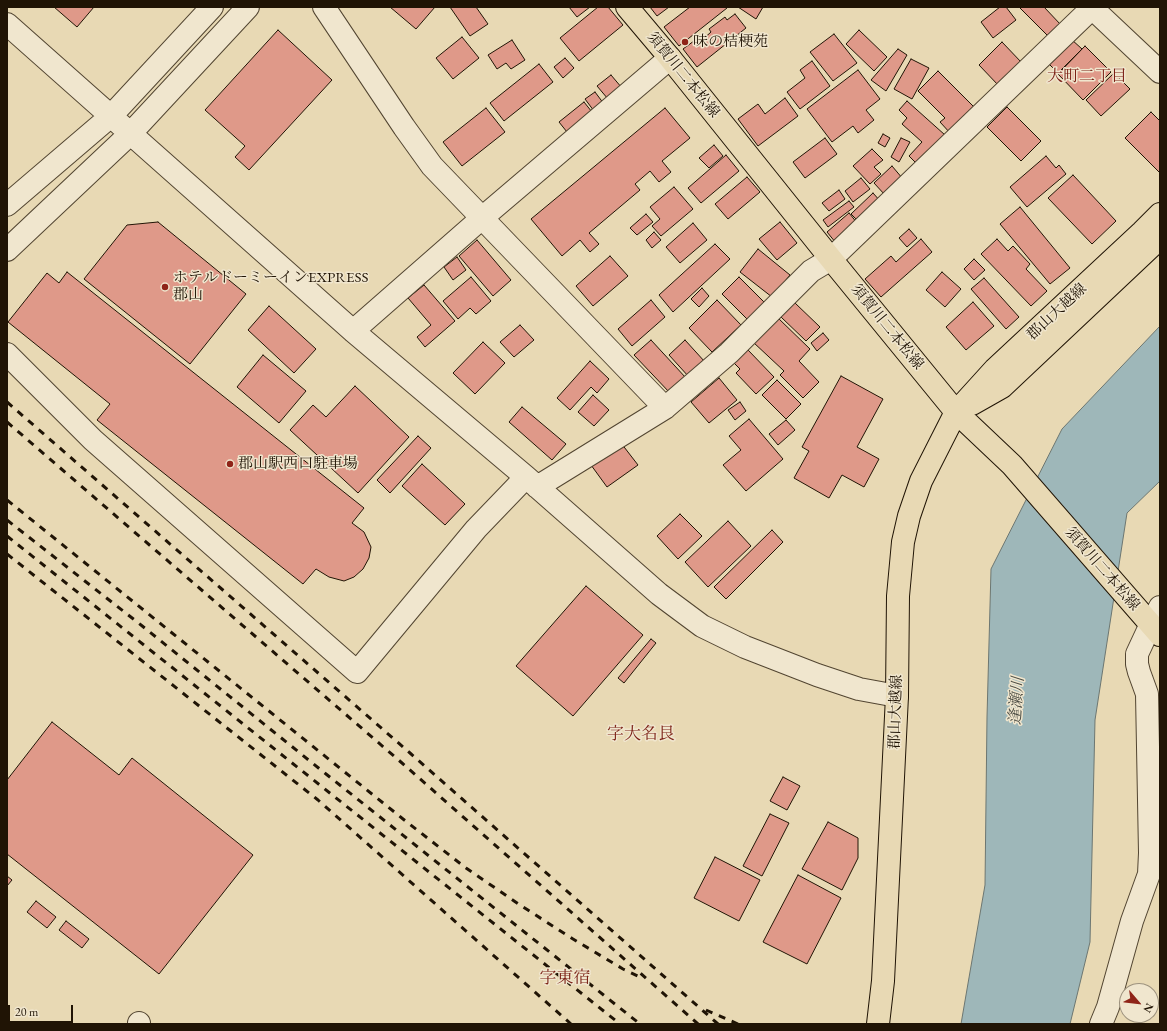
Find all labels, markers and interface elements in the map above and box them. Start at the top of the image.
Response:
street label: 須賀川二本松線 [643,29,723,121]
place label: 味の桔梗苑 [693,33,768,51]
marker: 味の桔梗苑 [680,37,690,47]
district label: 大町二丁目 [1047,67,1127,87]
place label: ホテルドーミーインEXPRESS 郡山 [173,269,368,304]
street label: 郡山大越線 [1023,280,1091,344]
street label: 須賀川二本松線 [847,281,927,373]
marker: ホテルドーミーインEXPRESS 郡山 [160,282,170,292]
place label: 郡山駅西口駐車場 [238,455,358,473]
marker: 郡山駅西口駐車場 [225,459,235,469]
street label: 須賀川二本松線 [1061,523,1143,615]
street label: 郡山大越線 [886,674,906,750]
water label: 逢瀬川 [1006,676,1028,726]
district label: 字大名艮 [607,724,675,744]
district label: 字東宿 [540,968,590,988]
north arrow [1119,983,1159,1023]
scale bar [10,997,75,1023]
text: N [1140,1001,1157,1015]
text: 20 m [15,1004,38,1020]

